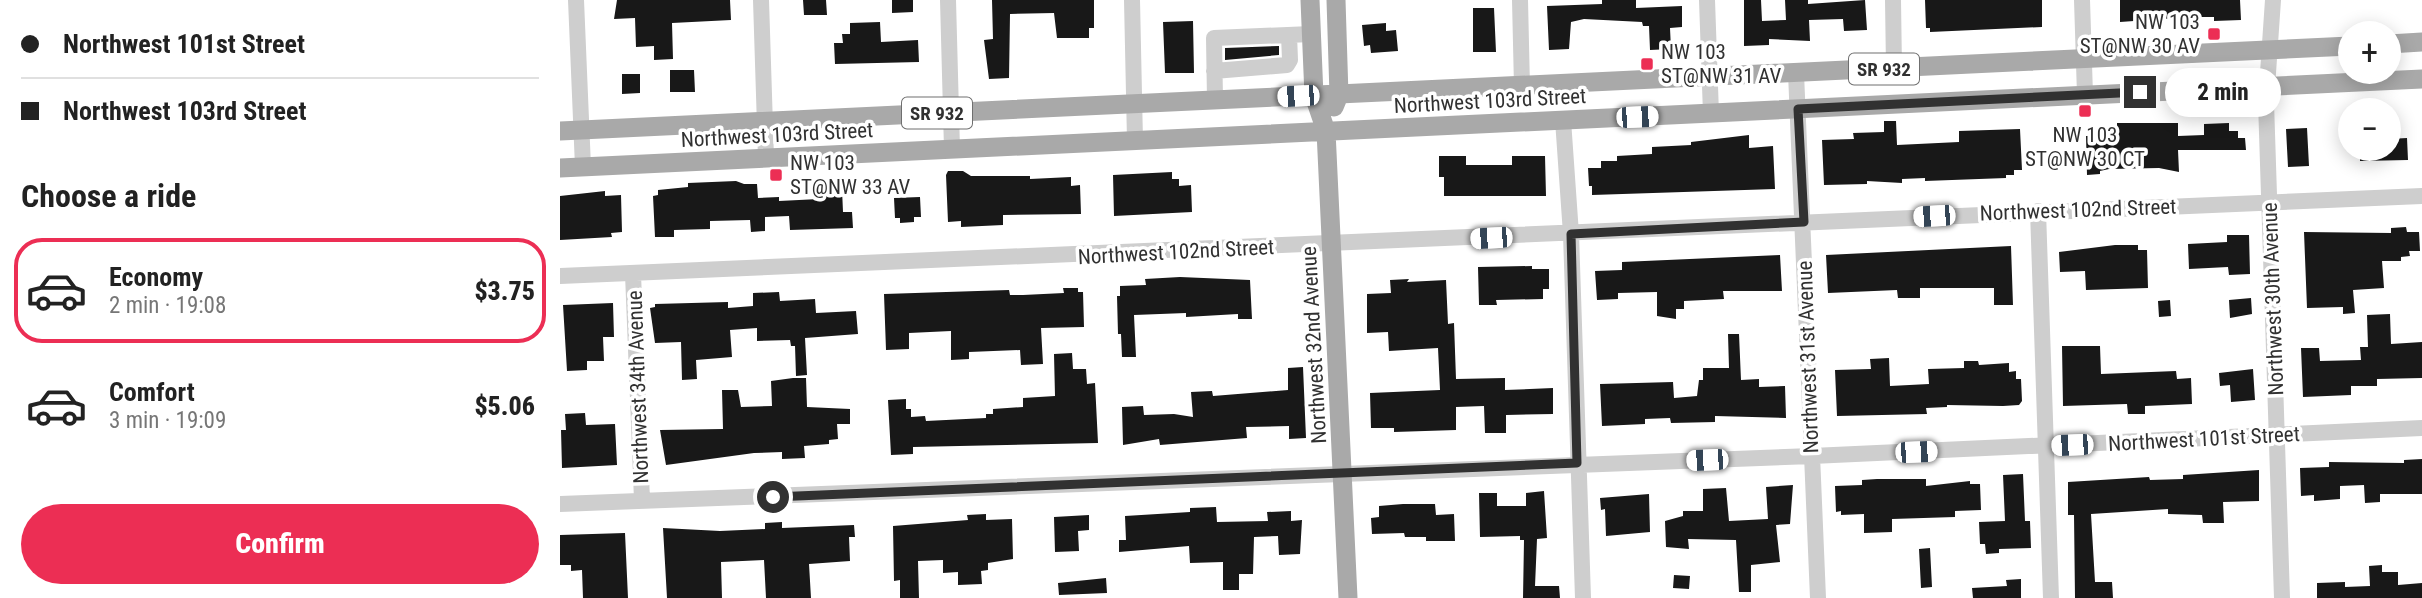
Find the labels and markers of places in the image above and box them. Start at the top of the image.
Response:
place label: NW 103 ST@NW 30 AV [2080,10,2200,58]
marker: NW 103 ST@NW 30 AV [2206,26,2222,42]
place label: NW 103 ST@NW 31 AV [1661,40,1782,88]
marker: NW 103 ST@NW 31 AV [1639,56,1655,72]
marker: NW 103 ST@NW 30 CT [2077,103,2093,119]
place label: NW 103 ST@NW 30 CT [2025,123,2145,171]
place label: NW 103 ST@NW 33 AV [790,151,911,199]
marker: NW 103 ST@NW 33 AV [768,167,784,183]

